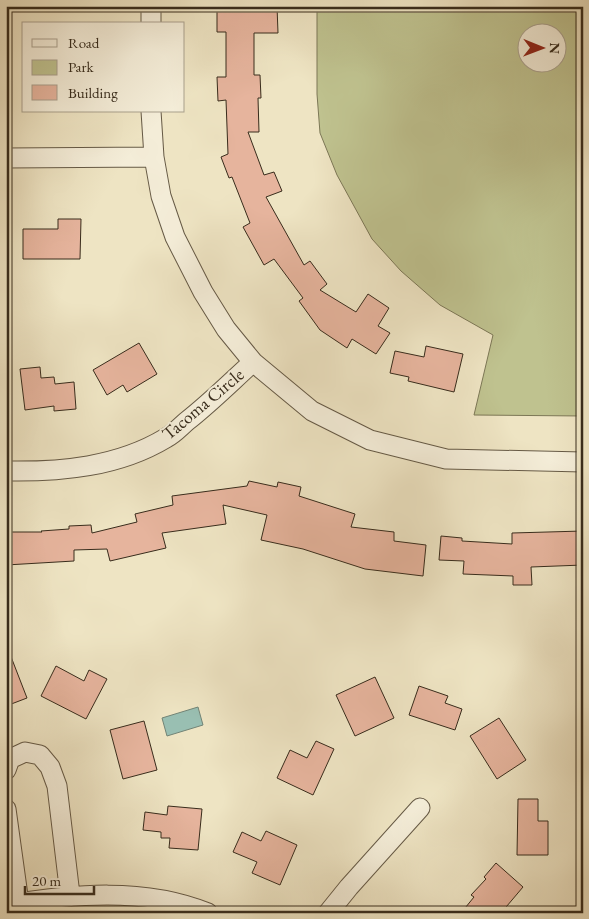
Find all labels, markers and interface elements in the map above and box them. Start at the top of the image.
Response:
legend [22,22,185,112]
north arrow [516,22,566,72]
text: Road [68,33,100,52]
text: N [546,42,564,55]
text: Park [68,57,95,76]
text: Building [68,83,118,102]
street label: Tacoma Circle [157,363,248,445]
scale bar [25,864,94,896]
text: 20 m [32,871,61,890]

